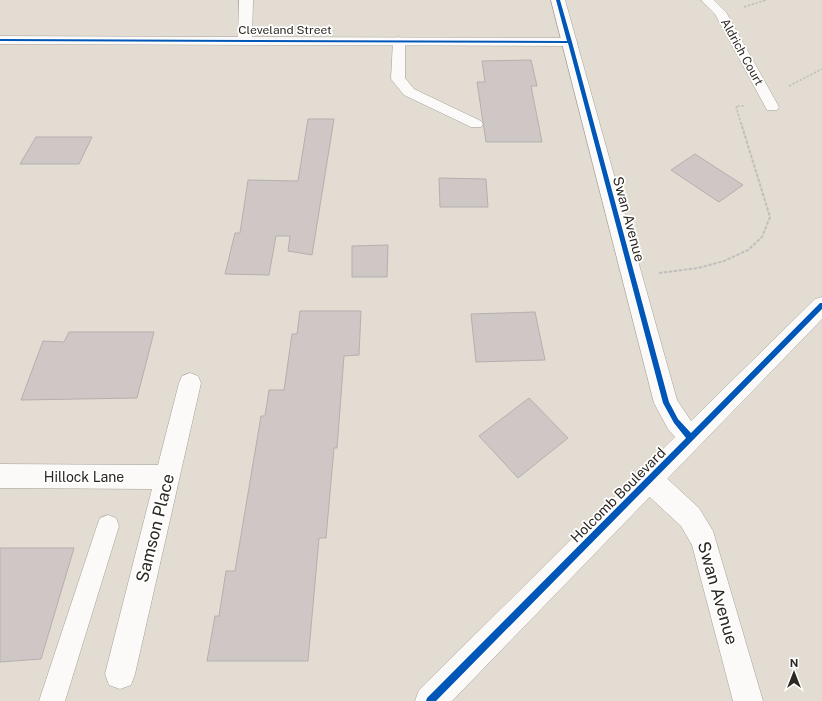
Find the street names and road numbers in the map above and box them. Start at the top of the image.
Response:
street label: Aldrich Court [718,16,766,88]
street label: Cleveland Street [238,23,332,37]
street label: Swan Avenue [610,175,648,263]
street label: Holcomb Boulevard [567,444,669,546]
street label: Hillock Lane [44,469,124,485]
street label: Samson Place [132,471,178,585]
street label: Swan Avenue [694,539,742,647]

